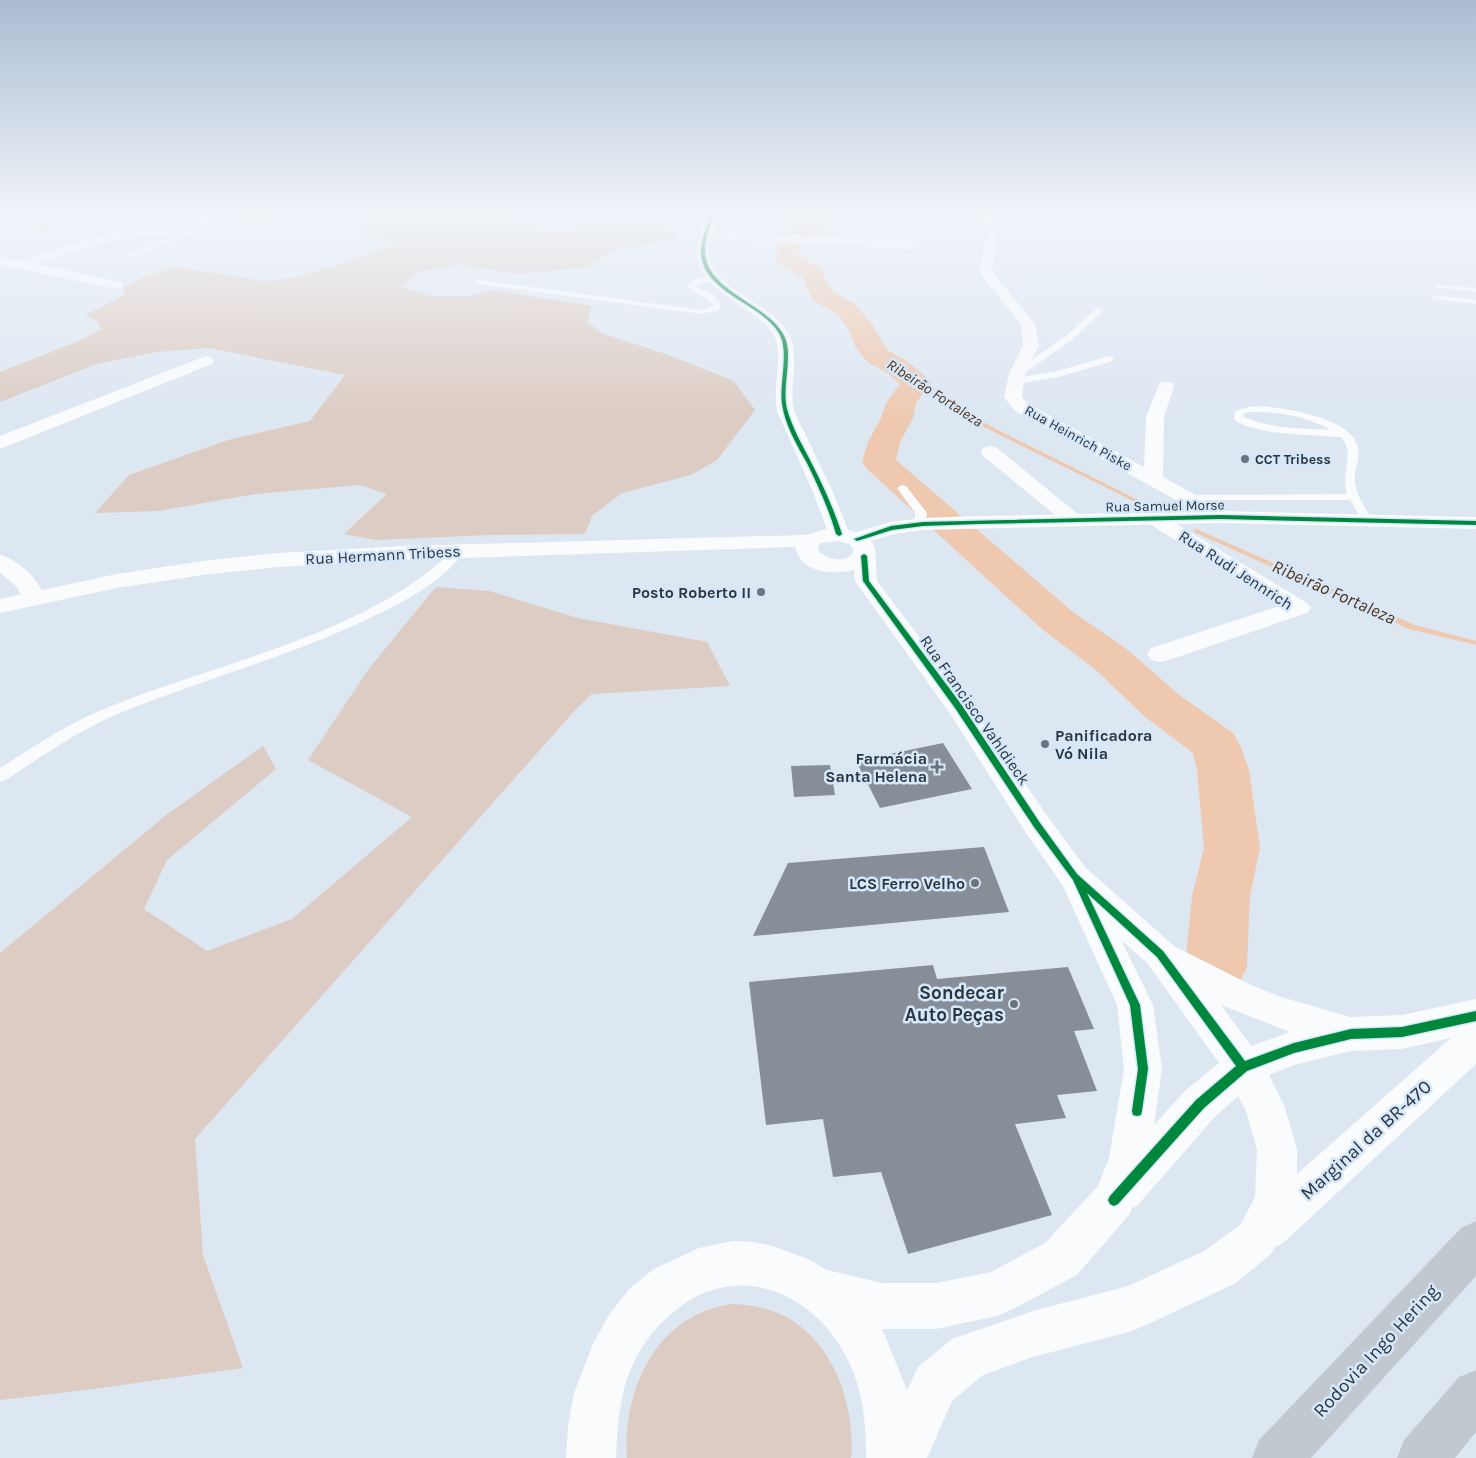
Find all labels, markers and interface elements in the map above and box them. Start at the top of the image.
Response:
water label: Ribeirão Fortaleza [884,355,986,431]
street label: Rua Heinrich Piske [1021,402,1135,474]
place label: CCT Tribess [1255,451,1331,468]
marker: CCT Tribess [1239,453,1251,465]
street label: Rua Samuel Morse [1105,496,1225,516]
street label: Rua Rudi Jennrich [1175,526,1297,614]
street label: Rua Hermann Tribess [305,541,461,569]
water label: Ribeirão Fortaleza [1269,555,1399,629]
place label: Posto Roberto II [632,583,751,602]
marker: Posto Roberto II [755,586,767,598]
street label: Rua Francisco Vahldieck [916,632,1034,788]
place label: Panificadora Vó Nila [1055,726,1152,763]
marker: Panificadora Vó Nila [1039,738,1051,750]
place label: Farmácia Santa Helena [825,749,927,786]
marker: Farmácia Santa Helena [931,761,943,773]
place label: LCS Ferro Velho [849,874,965,893]
marker: LCS Ferro Velho [969,877,981,889]
place label: Sondecar Auto Peças [905,982,1005,1026]
marker: Sondecar Auto Peças [1008,998,1020,1010]
street label: Marginal da BR-470 [1296,1075,1436,1205]
street label: Rodovia Ingo Hering [1309,1280,1443,1422]

